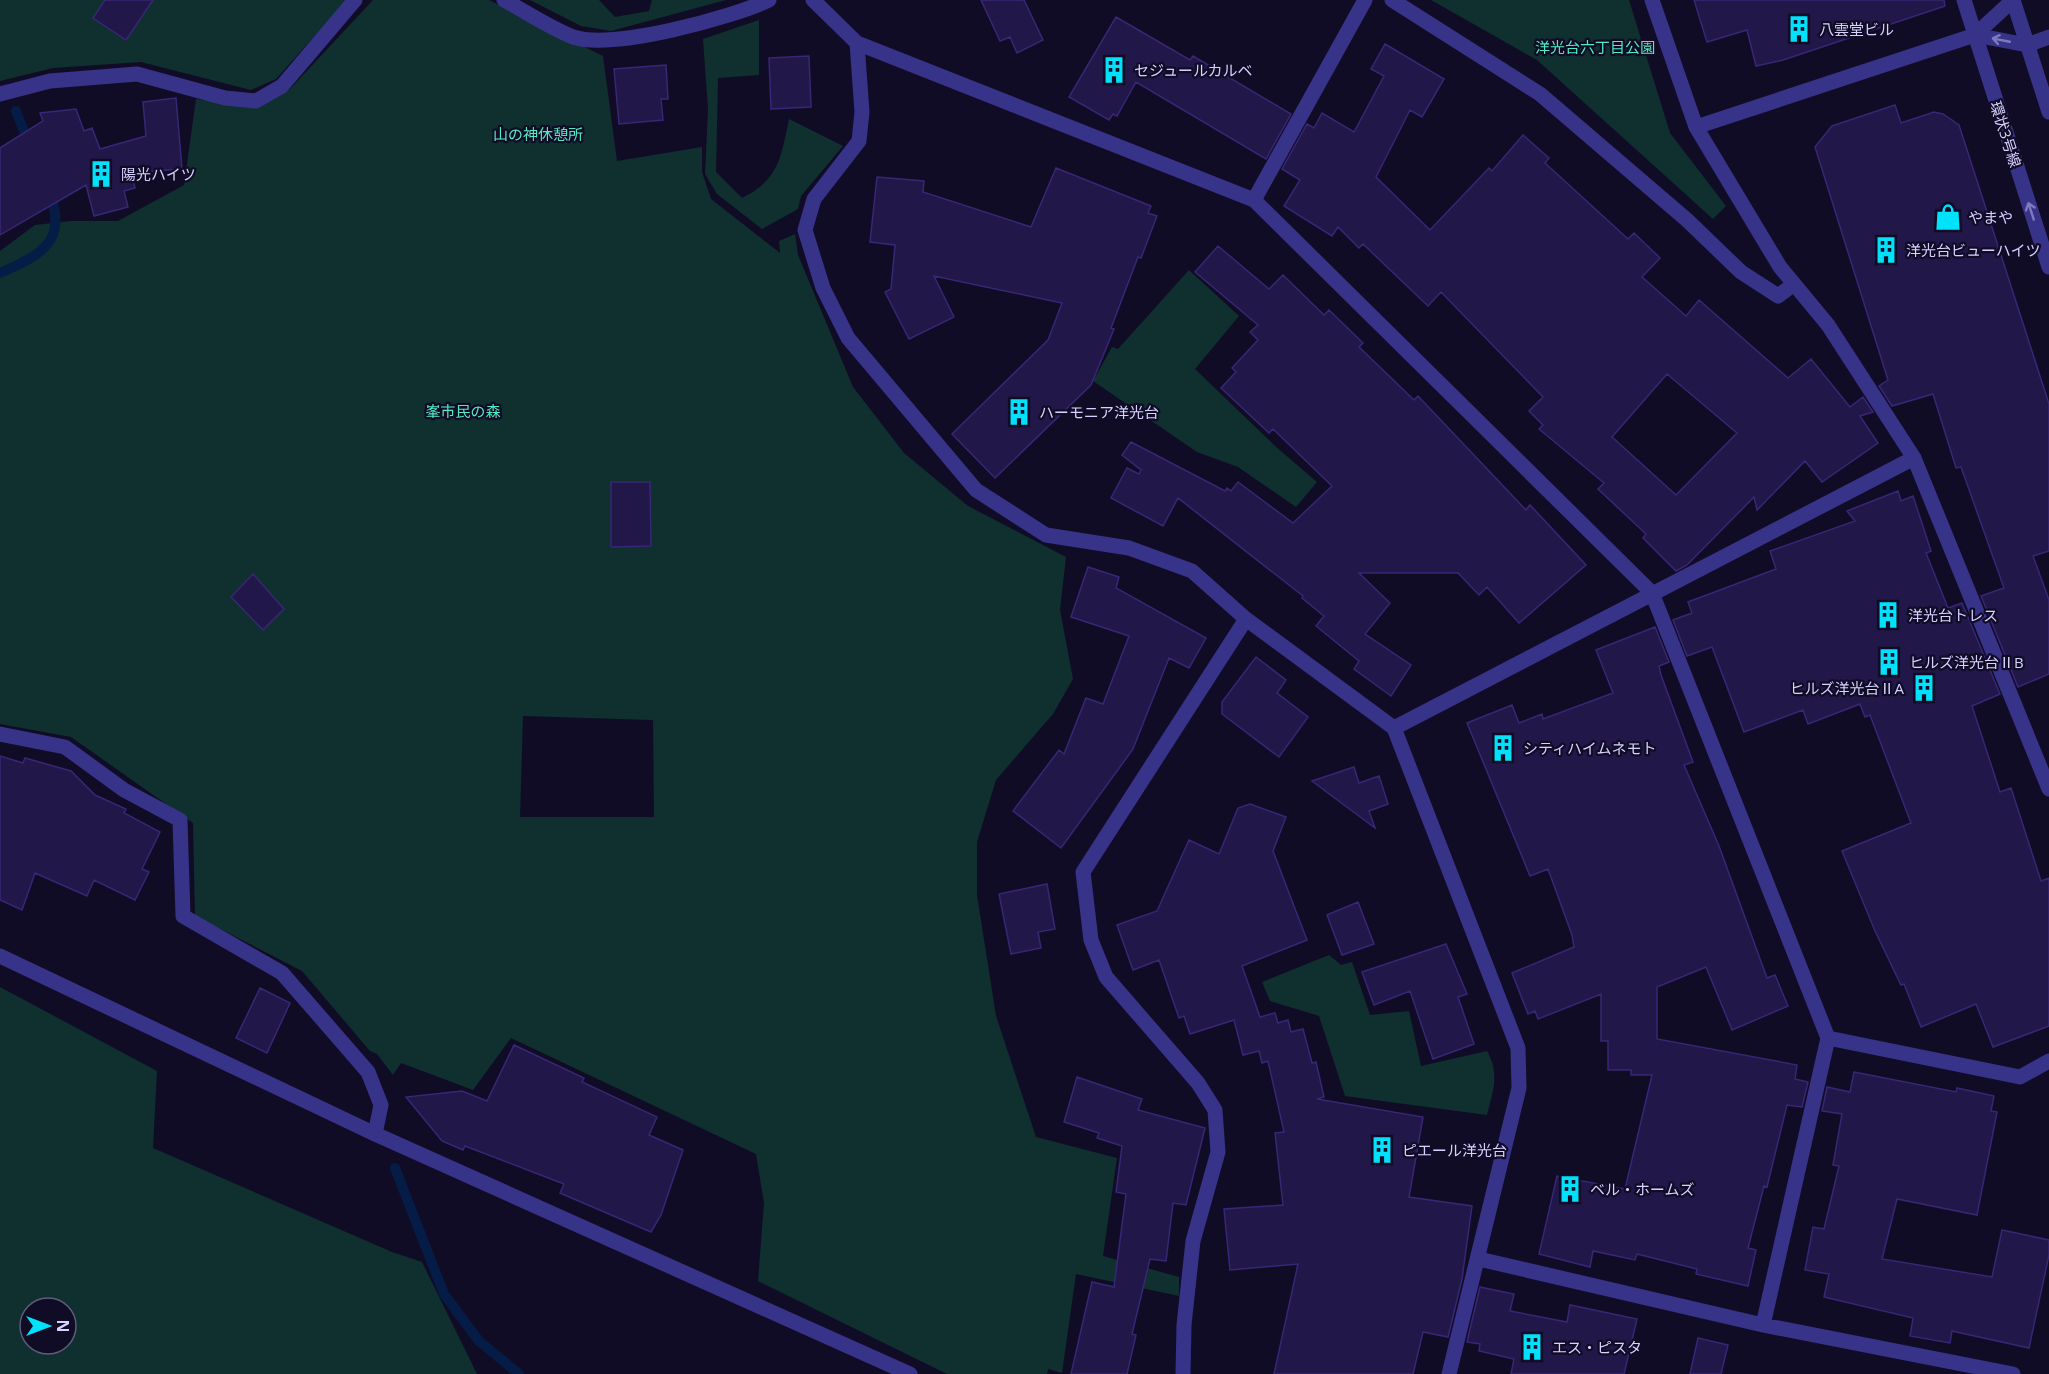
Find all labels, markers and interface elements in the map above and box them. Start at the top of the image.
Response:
building icon: 八雲堂ビル [1784,14,1814,44]
place label: 八雲堂ビル [1819,19,1894,39]
one-way arrow [1991,34,2011,45]
park label: 洋光台六丁目公園 [1535,37,1655,57]
building icon: セジュールカルベ [1099,55,1129,85]
place label: セジュールカルベ [1134,60,1253,80]
street label: 環状3号線 [1986,98,2026,170]
park label: 山の神休憩所 [493,124,583,144]
building icon: 陽光ハイツ [86,159,116,189]
place label: 陽光ハイツ [121,164,196,184]
shop icon: やまや [1933,202,1963,232]
one-way arrow [2025,202,2036,221]
place label: やまや [1968,207,2013,227]
building icon: 洋光台ビューハイツ [1871,235,1901,265]
place label: 洋光台ビューハイツ [1906,240,2040,260]
building icon: ハーモニア洋光台 [1004,397,1034,427]
park label: 峯市民の森 [425,401,501,421]
place label: ハーモニア洋光台 [1039,402,1159,422]
building icon: 洋光台トレス [1873,600,1903,630]
place label: 洋光台トレス [1908,605,1998,625]
building icon: ヒルズ洋光台ⅡB [1874,647,1904,677]
place label: ヒルズ洋光台ⅡB [1909,652,2024,672]
building icon: ヒルズ洋光台ⅡA [1909,673,1939,703]
place label: ヒルズ洋光台ⅡA [1790,678,1905,698]
building icon: シティハイムネモト [1488,733,1518,763]
place label: シティハイムネモト [1523,738,1657,758]
building icon: ピエール洋光台 [1367,1135,1397,1165]
place label: ピエール洋光台 [1402,1140,1507,1160]
building icon: ベル・ホームズ [1555,1174,1585,1204]
place label: ベル・ホームズ [1590,1179,1695,1199]
north arrow [18,1296,78,1356]
text: N [52,1319,74,1333]
building icon: エス・ピスタ [1517,1332,1547,1362]
place label: エス・ピスタ [1552,1337,1642,1357]

